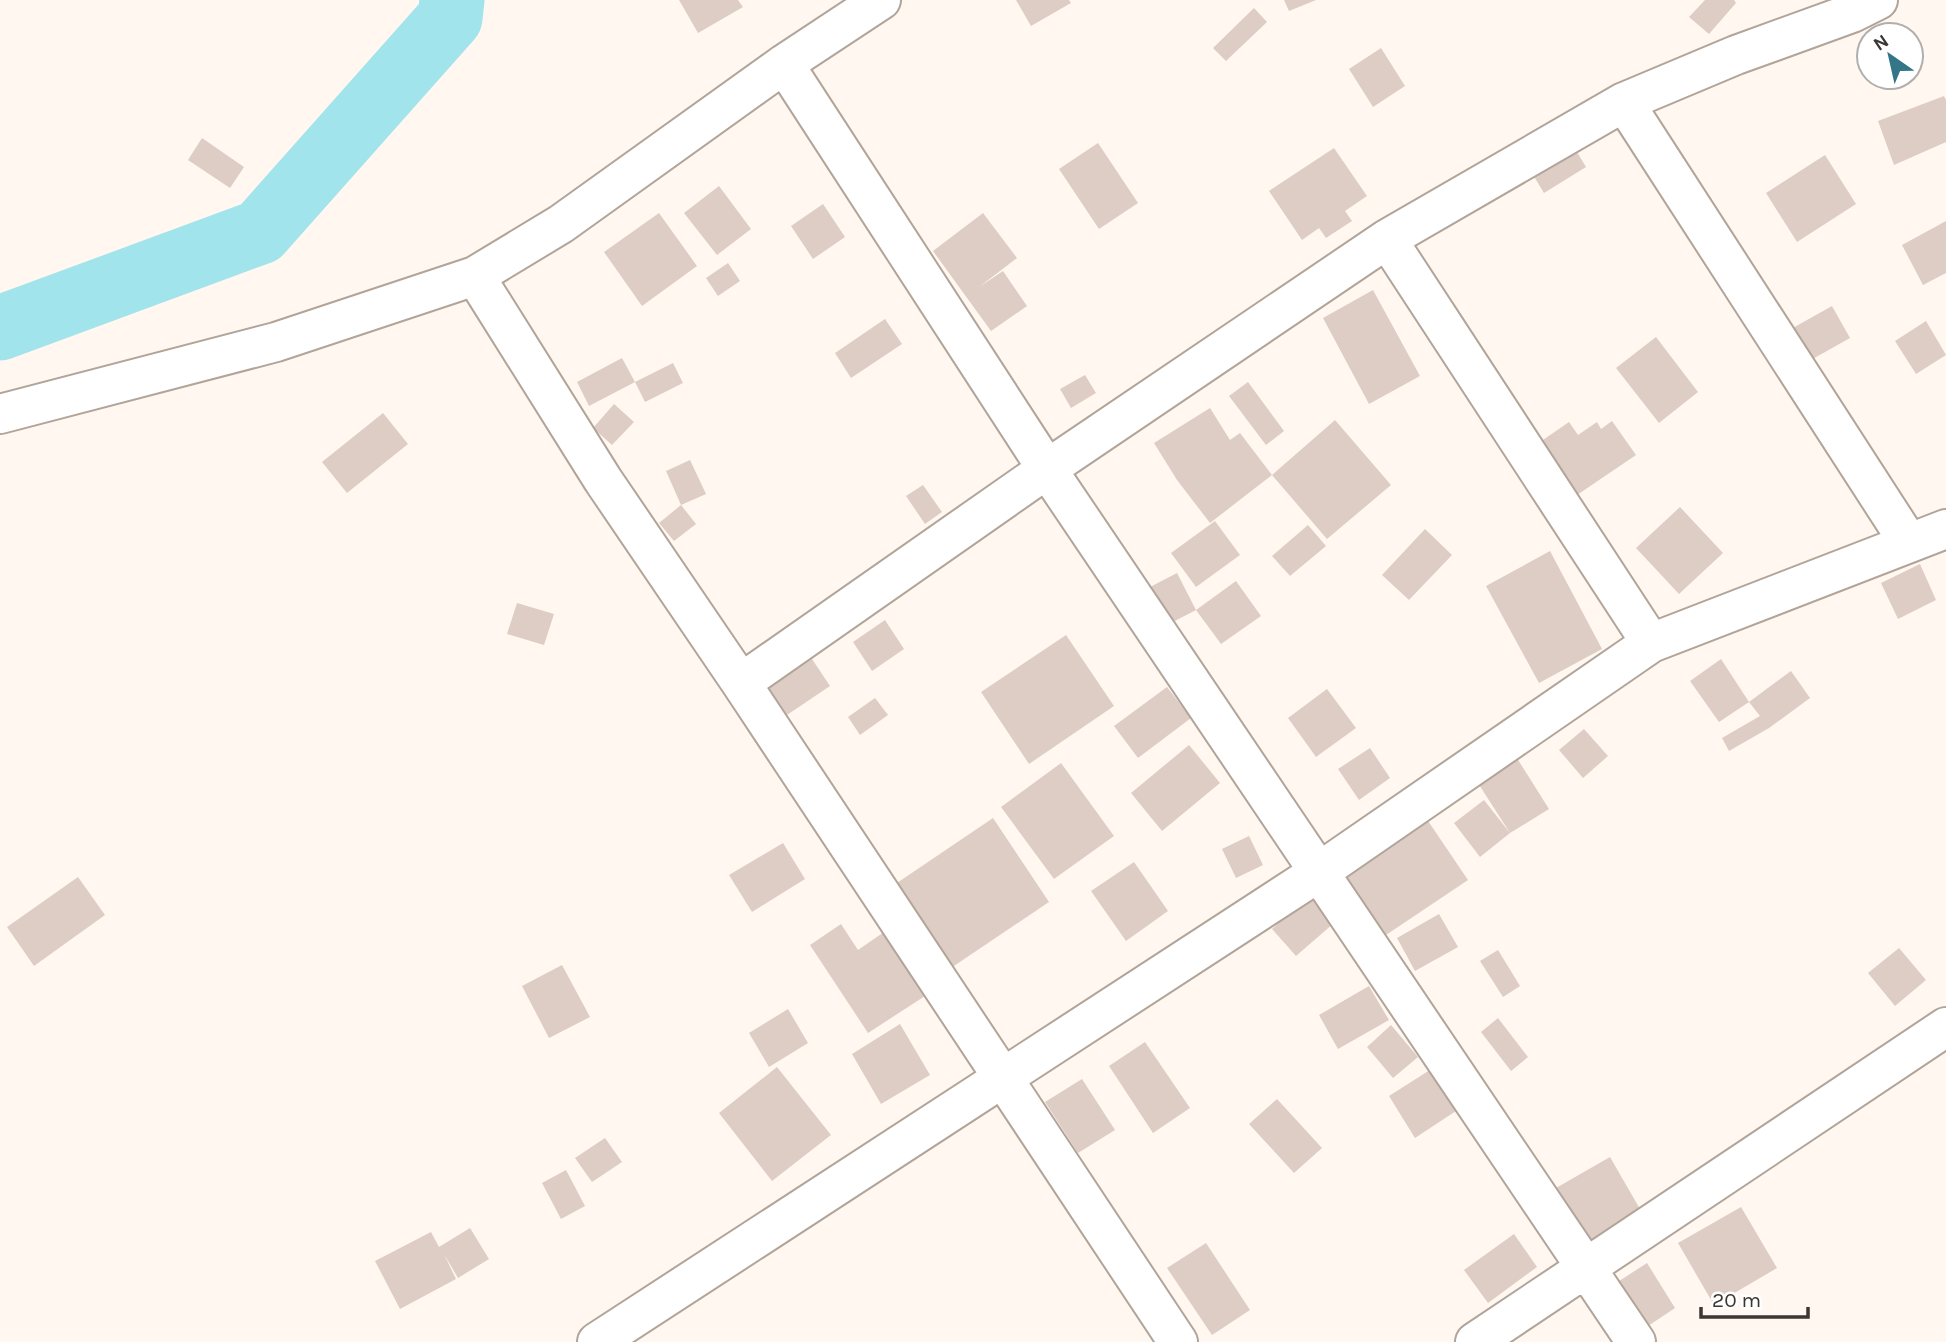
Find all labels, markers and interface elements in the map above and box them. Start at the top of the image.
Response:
north arrow [1855,21,1925,91]
text: N [1869,30,1893,56]
scale bar [1701,1276,1808,1320]
text: 20 m [1712,1288,1761,1312]

